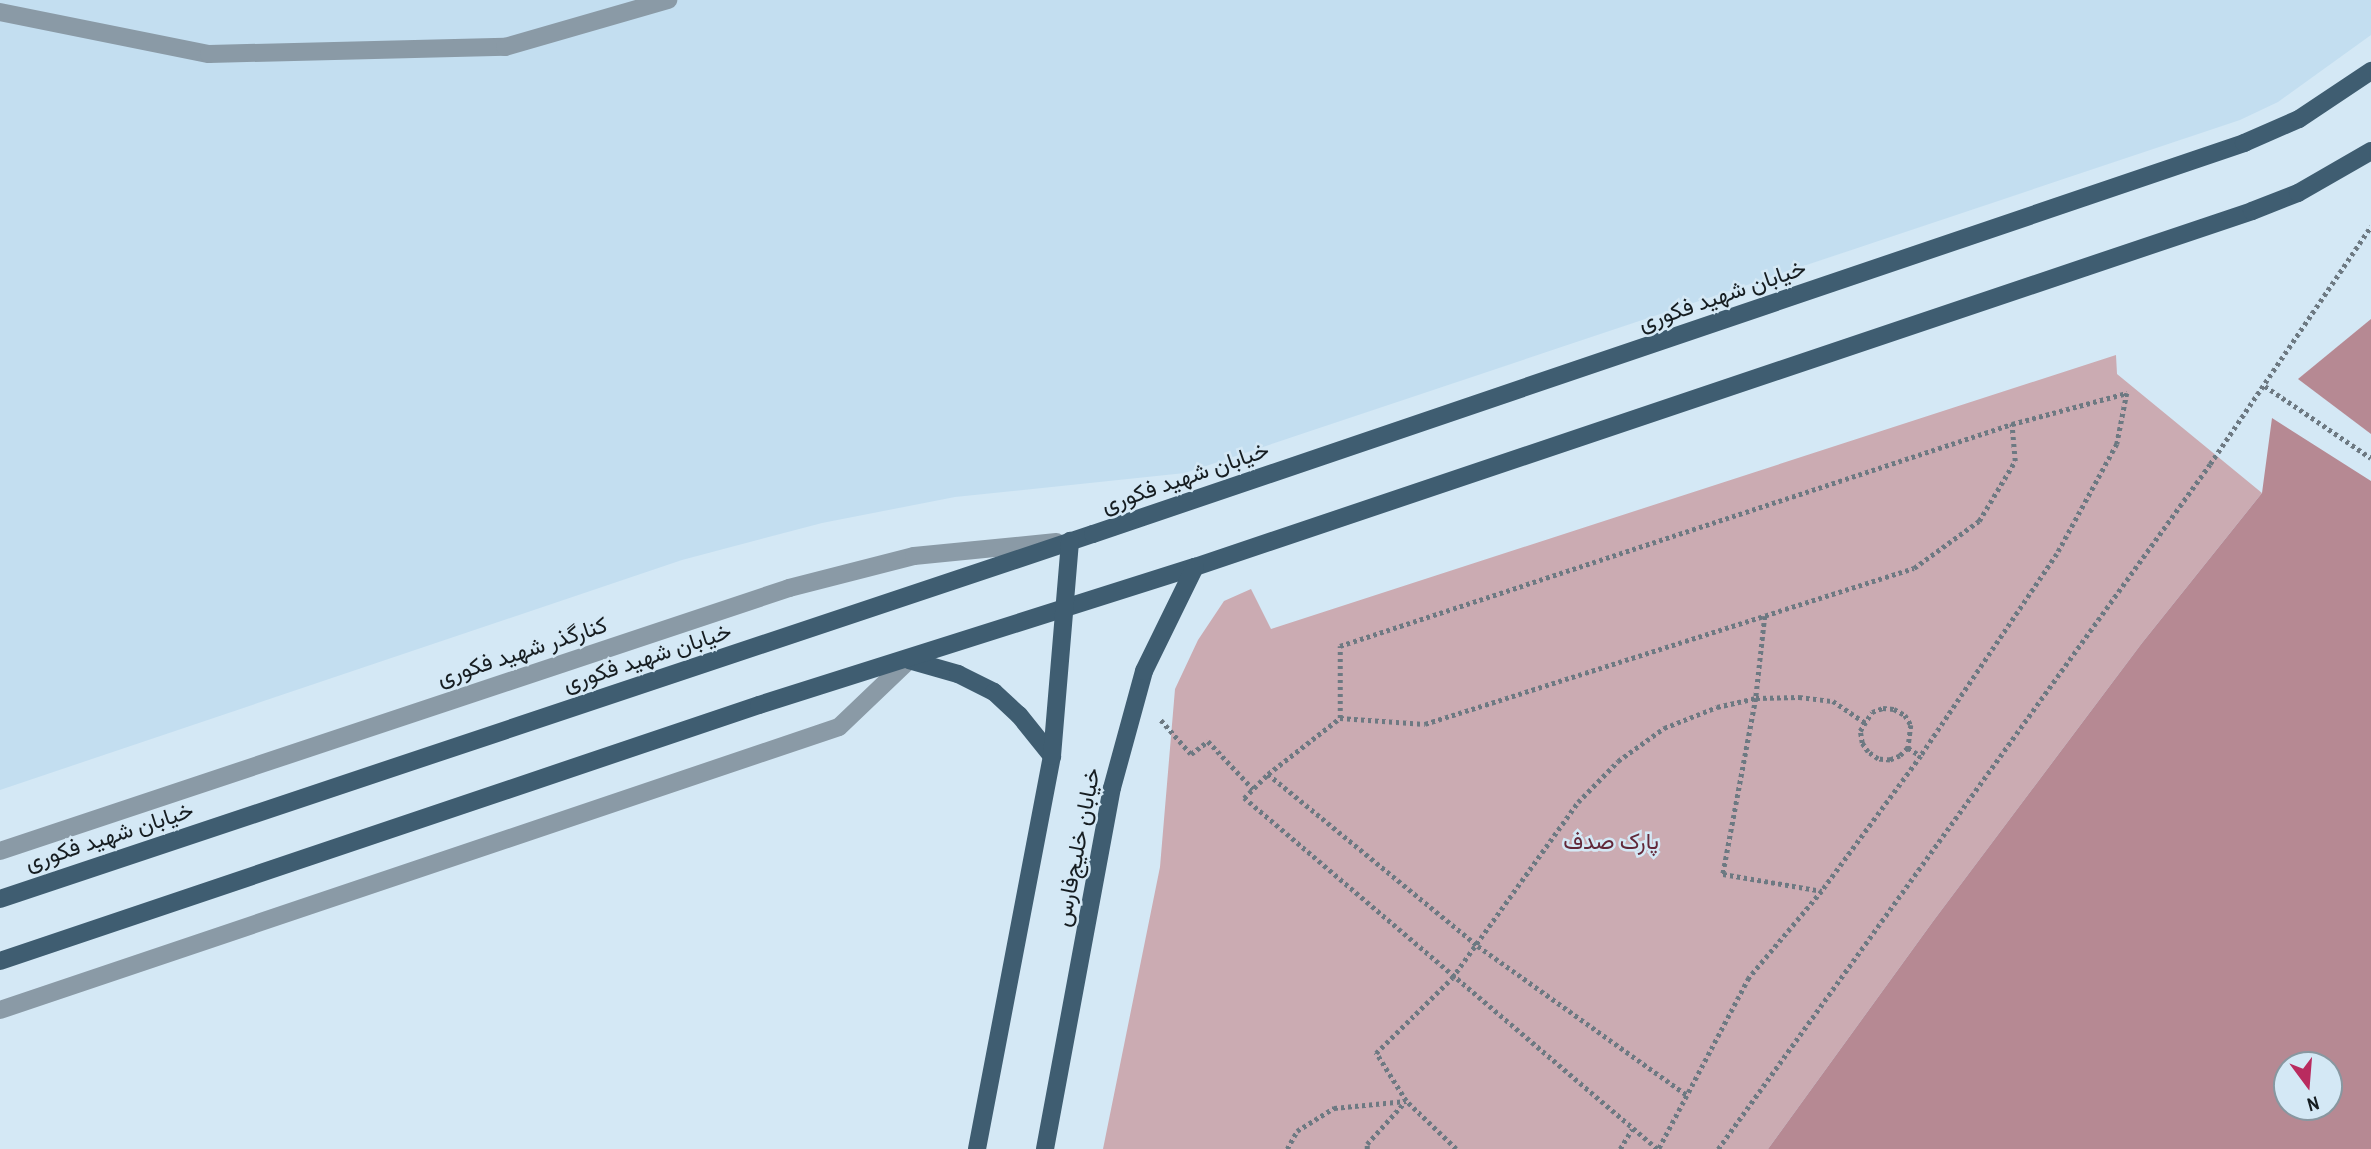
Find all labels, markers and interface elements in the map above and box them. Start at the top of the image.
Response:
street label: خیابان شهید فکوری [1635,253,1809,337]
street label: خیابان شهید فکوری [1098,435,1272,519]
street label: کنارگذر شهید فکوری [433,610,611,692]
street label: خیابان شهید فکوری [559,617,735,697]
street label: خیابان خلیج‌فارس [1048,765,1106,929]
street label: خیابان شهید فکوری [21,796,197,876]
park label: پارک صدف [1563,827,1659,855]
north arrow [2273,1051,2343,1121]
text: N [2304,1090,2322,1118]

